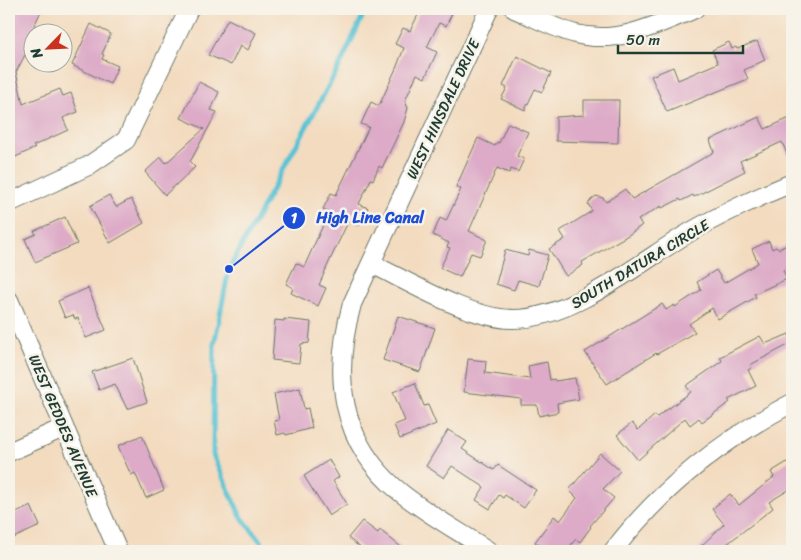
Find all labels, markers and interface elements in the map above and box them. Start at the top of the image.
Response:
north arrow [22,22,72,72]
scale bar [618,22,744,54]
text: 50 m [626,27,661,53]
street label: WEST HINSDALE DRIVE [399,33,488,183]
text: N [23,43,50,64]
callout: High Line Canal [281,202,435,233]
text: High Line Canal [315,203,425,232]
text: 1 [291,205,298,231]
street label: SOUTH DATURA CIRCLE [566,211,716,316]
street label: WEST GEDDES AVENUE [21,350,106,503]

